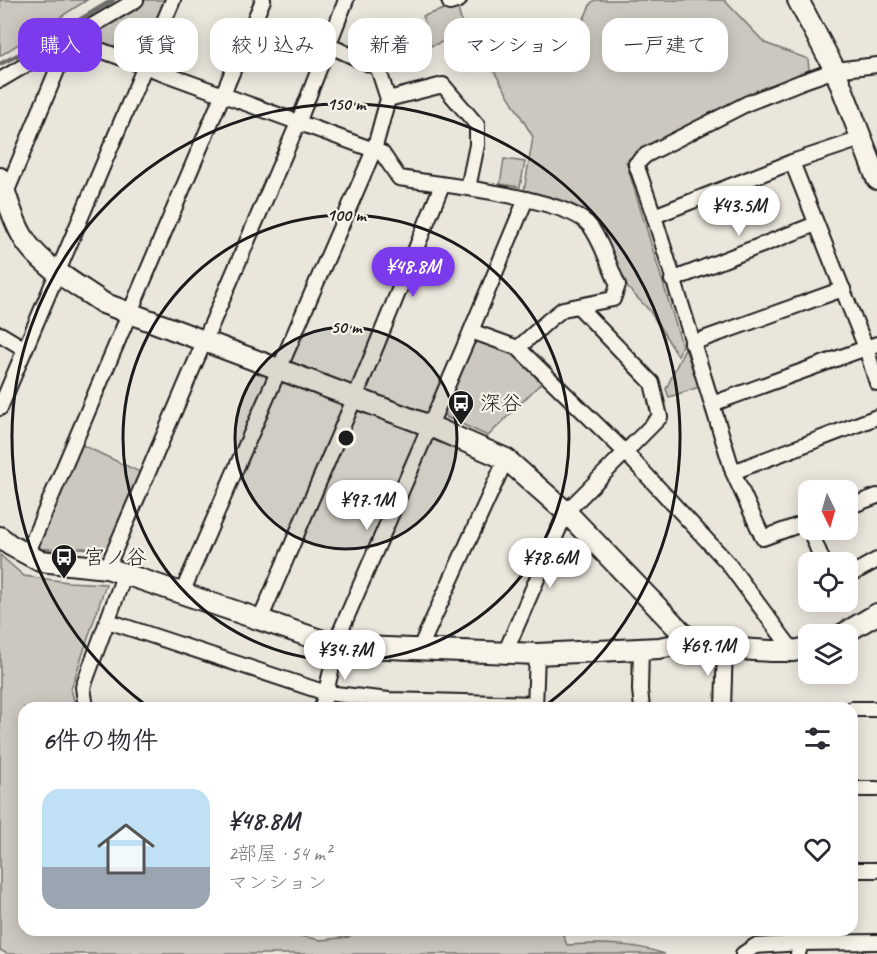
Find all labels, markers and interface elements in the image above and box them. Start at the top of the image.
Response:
chip: 購入 [18,18,102,72]
chip: 賃貸 [114,18,198,72]
chip: 絞り込み [210,18,336,72]
chip: 新着 [348,18,432,72]
chip: マンション [444,18,590,72]
chip: 一戸建て [602,18,728,72]
text: 150 m [327,93,367,115]
pin: ¥43.5M [690,186,788,237]
text: ¥43.5M [712,193,766,218]
text: 100 m [327,204,367,226]
pin: ¥48.8M [364,247,462,298]
text: ¥48.8M [386,254,440,279]
text: 50 m [331,316,363,338]
bus stop icon: 深谷 [446,388,476,426]
place label: 深谷 [480,390,522,416]
centre of rings [336,428,356,448]
pin: ¥97.1M [318,480,416,531]
north arrow [798,480,858,540]
map controls [798,480,858,684]
text: ¥97.1M [340,487,394,512]
pin: ¥78.6M [501,538,599,589]
bus stop icon: 宮ノ谷 [49,542,79,580]
place label: 宮ノ谷 [84,544,147,570]
text: ¥78.6M [523,545,577,570]
button: locate [798,552,858,612]
button: layers [798,624,858,684]
pin: ¥69.1M [659,626,757,677]
pin: ¥34.7M [296,630,394,681]
text: ¥69.1M [681,633,735,658]
text: ¥34.7M [318,637,372,662]
icon: filters [801,722,834,755]
text: 6件の物件 [42,724,158,757]
text: ¥48.8M [228,804,299,837]
icon: home [90,813,162,885]
icon: heart [801,833,834,866]
text: 2部屋 · 54 m² [228,841,331,866]
text: マンション [228,870,327,895]

